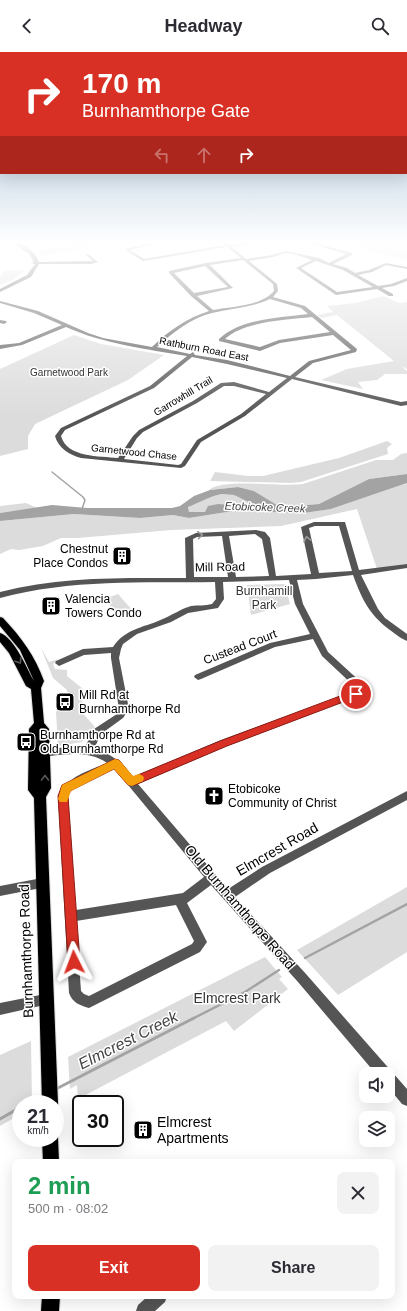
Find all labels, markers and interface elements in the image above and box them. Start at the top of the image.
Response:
icon: back [16,15,38,37]
icon: search [369,15,391,37]
text: Headway [164,16,243,36]
icon: right [16,68,68,120]
text: 170 m [82,68,161,99]
text: Burnhamthorpe Gate [82,101,250,121]
icon: left [151,144,173,166]
icon: ahead [193,144,215,166]
icon: right [235,144,257,166]
street label: Rathburn Road East [158,335,250,363]
park label: Garnetwood Park [30,367,109,378]
street label: Garrowhill Trail [152,374,214,418]
street label: Garnetwood Chase [91,442,178,462]
water label: Etobicoke Creek [224,500,306,514]
one-way arrow [197,531,203,540]
one-way arrow [304,535,312,542]
place label: Chestnut Place Condos [33,542,109,570]
building icon: Chestnut Place Condos [111,545,133,567]
street label: Mill Road [195,560,245,574]
park label: Burnhamill Park [236,584,292,612]
place label: Valencia Towers Condo [65,592,142,620]
building icon: Valencia Towers Condo [40,595,62,617]
street label: Custead Court [201,626,279,667]
one-way arrow [15,657,22,664]
pin [339,677,373,711]
icon: arrive [345,683,367,705]
place label: Mill Rd at Burnhamthorpe Rd [79,688,180,716]
bus stop icon: Mill Rd at Burnhamthorpe Rd [54,691,76,713]
place label: Burnhamthorpe Rd at Old Burnhamthorpe Rd [40,728,163,756]
bus stop icon: Burnhamthorpe Rd at Old Burnhamthorpe Rd [15,731,37,753]
one-way arrow [41,775,49,781]
place label: Etobicoke Community of Christ [228,782,337,810]
church icon: Etobicoke Community of Christ [203,785,225,807]
street label: Elmcrest Road [233,819,321,879]
street label: Old Burnhamthorpe Road [182,842,298,972]
street label: Burnhamthorpe Road [16,884,36,1018]
position arrow [53,941,95,983]
park label: Elmcrest Park [193,990,282,1006]
water label: Elmcrest Creek [75,1007,181,1072]
map controls [359,1067,395,1147]
button: sound [359,1067,395,1103]
speed limit sign: 30 [72,1095,124,1147]
text: 21 [27,1105,49,1127]
button: layers [359,1111,395,1147]
place label: Elmcrest Apartments [157,1114,229,1146]
building icon: Elmcrest Apartments [132,1119,154,1141]
text: km/h [27,1125,49,1136]
text: 2 min [28,1172,91,1199]
button: close [337,1172,379,1214]
text: 500 m · 08:02 [28,1201,108,1216]
button: Exit [28,1245,200,1291]
button: Share [208,1245,379,1291]

